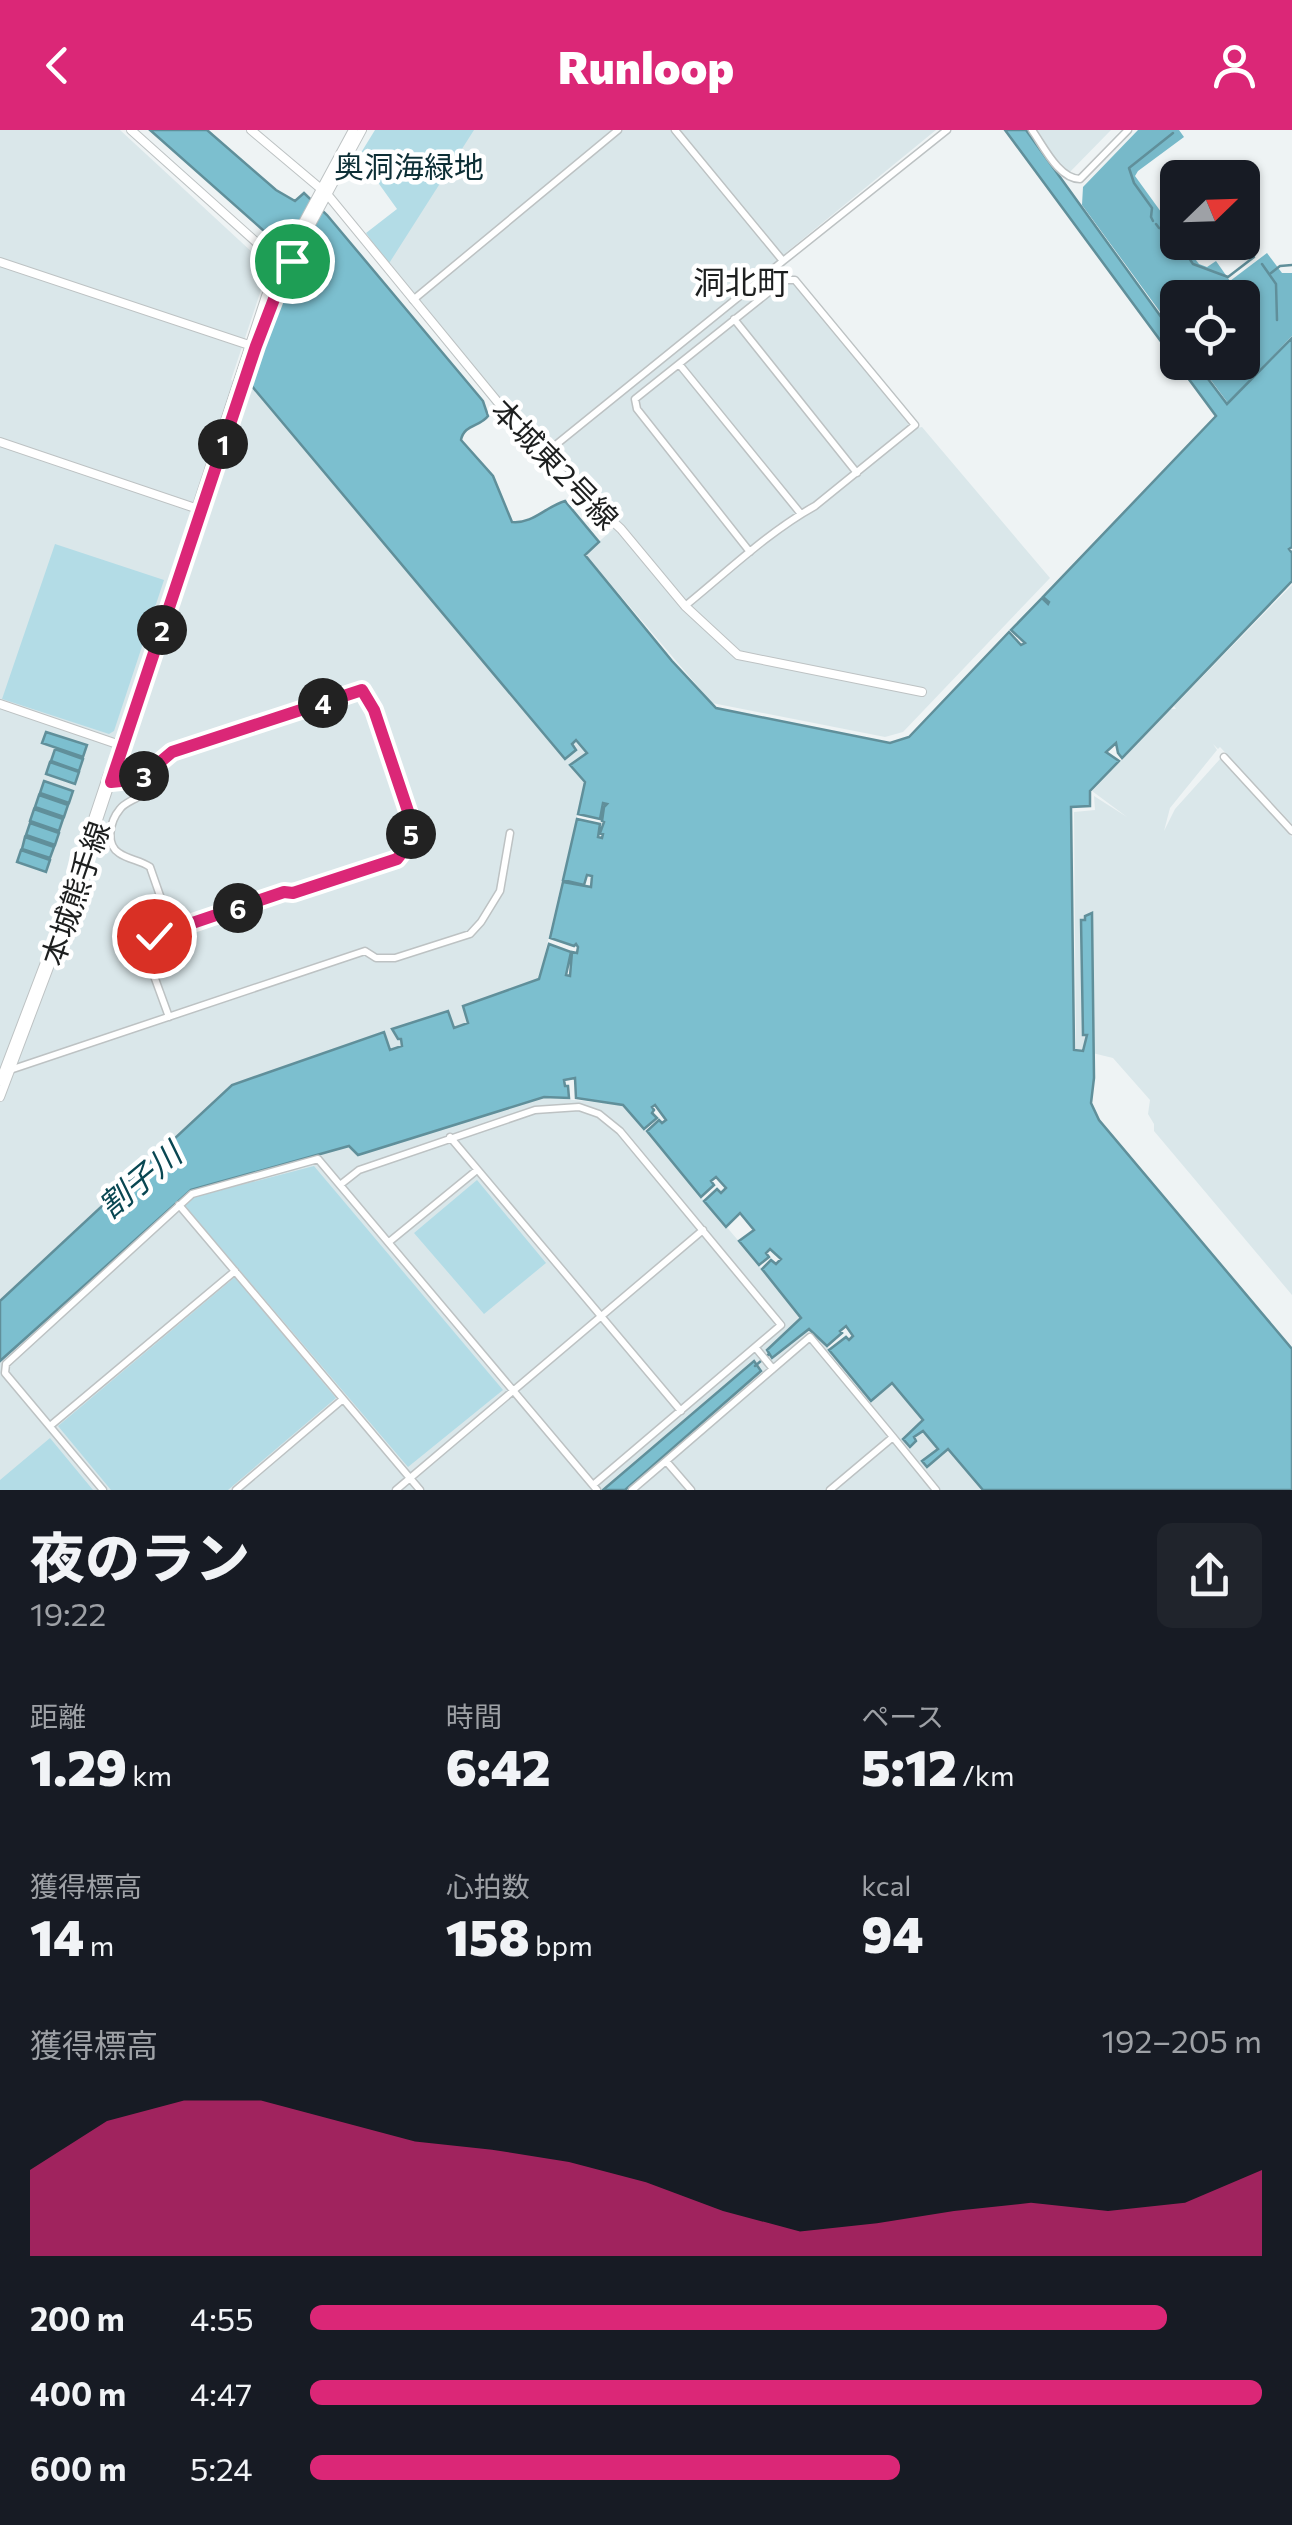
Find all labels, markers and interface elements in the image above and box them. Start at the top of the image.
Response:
icon: back [30,38,85,93]
text: Runloop [558,38,734,93]
icon: person [1207,38,1262,93]
park label: 奥洞海緑地 [334,147,484,184]
north arrow [1160,160,1260,260]
map controls [1160,160,1260,380]
pin [250,219,335,304]
icon: arrive [265,234,320,289]
district label: 洞北町 [693,261,789,301]
button: locate [1160,280,1260,380]
street label: 本城東2号線 [485,390,627,536]
pin: 1 [198,419,248,469]
text: 1 [217,427,229,461]
pin: 2 [137,605,187,655]
text: 2 [154,613,170,647]
pin: 4 [298,678,348,728]
text: 4 [314,686,332,720]
pin: 3 [119,751,169,801]
text: 3 [136,759,152,793]
pin: 5 [386,809,436,859]
street label: 本城熊手線 [32,816,116,970]
text: 5 [403,817,419,851]
pin: 6 [213,883,263,933]
text: 6 [229,891,247,925]
pin [112,894,197,979]
icon: check [127,909,182,964]
water label: 割子川 [89,1131,191,1225]
text: 夜のラン [30,1522,250,1589]
button: share [1157,1523,1262,1628]
text: 19:22 [30,1593,106,1633]
text: 距離 [30,1699,86,1733]
text: 時間 [446,1699,502,1733]
text: ペース [861,1699,944,1733]
text: 1.29 [30,1735,127,1796]
text: 6:42 [446,1735,551,1796]
text: 5:12 [861,1735,957,1796]
text: km [127,1758,172,1792]
text: /km [957,1758,1014,1792]
text: kcal [861,1868,911,1902]
text: 獲得標高 [30,1869,142,1903]
text: 心拍数 [446,1869,530,1903]
text: 94 [861,1902,924,1963]
text: 14 [30,1905,84,1966]
text: 158 [446,1905,530,1966]
text: m [84,1928,114,1962]
text: bpm [530,1928,593,1962]
text: 192–205 m [1101,2020,1262,2060]
text: 獲得標高 [30,2024,158,2064]
text: 200 m [30,2298,125,2338]
text: 4:55 [190,2298,254,2338]
text: 400 m [30,2373,126,2413]
text: 4:47 [190,2373,252,2413]
text: 600 m [30,2448,126,2488]
text: 5:24 [190,2448,252,2488]

